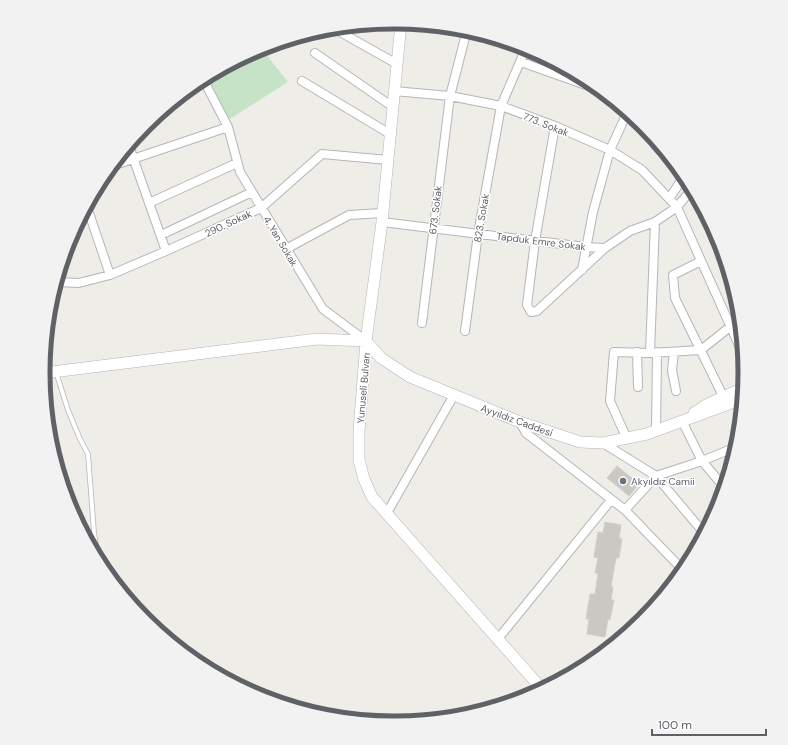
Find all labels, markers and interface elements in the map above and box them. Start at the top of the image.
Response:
street label: 773. Sokak [521,109,571,140]
street label: 673. Sokak [426,185,445,235]
street label: 823. Sokak [471,193,492,244]
street label: 290. Sokak [203,207,254,240]
street label: 4. Yan Sokak [260,214,301,269]
street label: Tapduk Emre Sokak [496,230,586,253]
street label: Yunuseli Bulvarı [354,352,373,424]
street label: Ayyıldız Caddesi [479,401,555,440]
place label: Akyıldız Camii [631,475,695,488]
marker: Akyıldız Camii [618,476,628,486]
scale bar [652,711,766,737]
text: 100 m [658,717,692,733]

